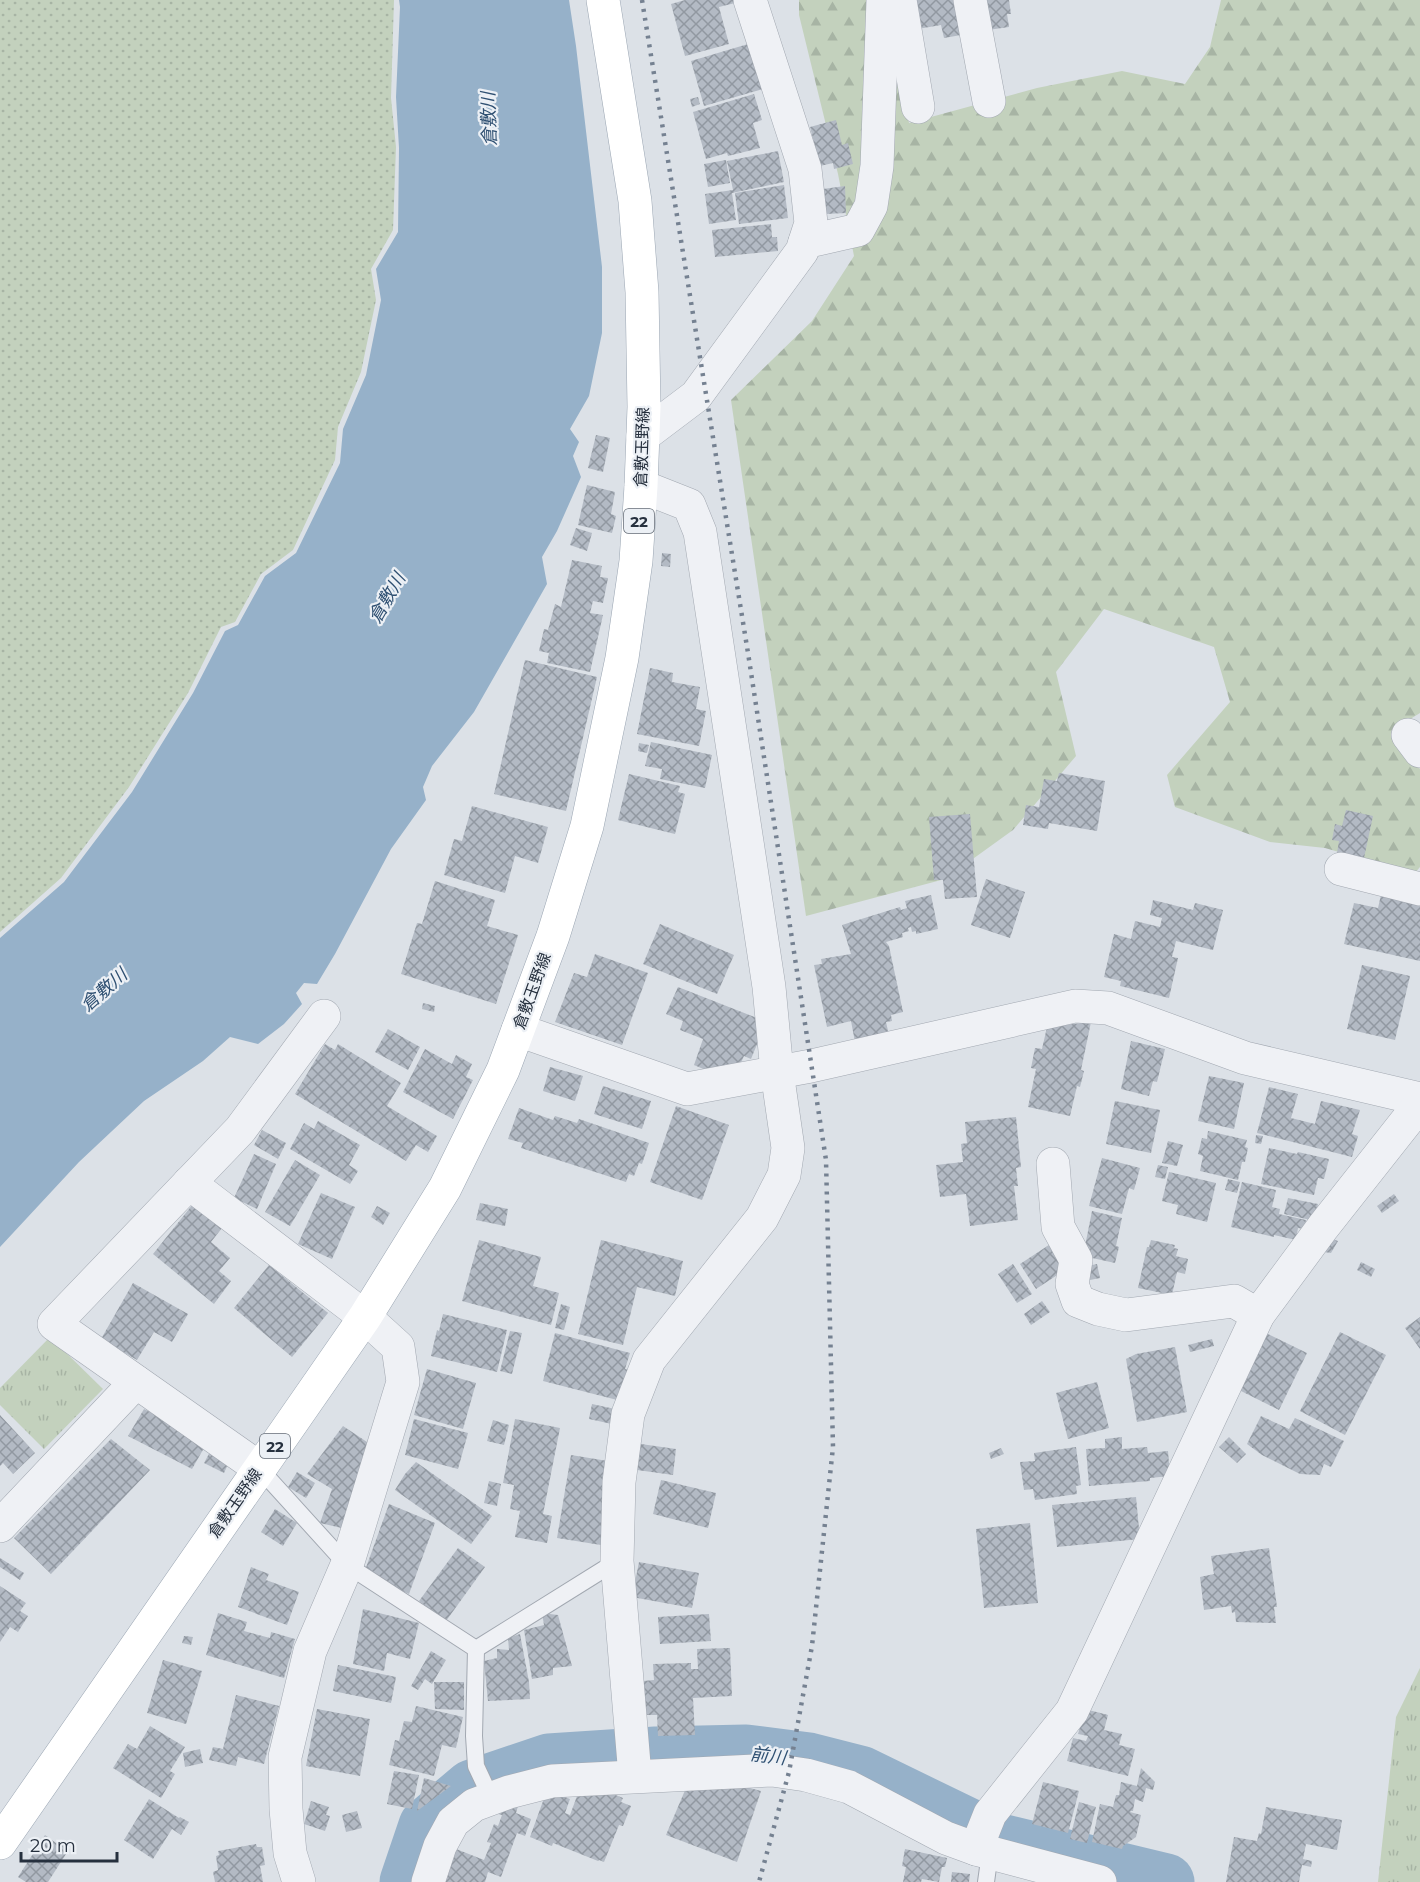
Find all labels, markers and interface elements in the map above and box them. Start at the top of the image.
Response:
water label: 倉敷川 [477,90,501,146]
street label: 倉敷玉野線 [631,407,653,487]
road number: 22 [624,509,654,533]
water label: 倉敷川 [364,567,411,627]
street label: 倉敷玉野線 [509,950,555,1032]
water label: 倉敷川 [76,963,133,1016]
road number: 22 [260,1434,290,1458]
street label: 倉敷玉野線 [204,1465,266,1541]
water label: 前川 [749,1743,789,1769]
scale bar [21,1825,117,1863]
text: 20 m [30,1835,76,1857]

